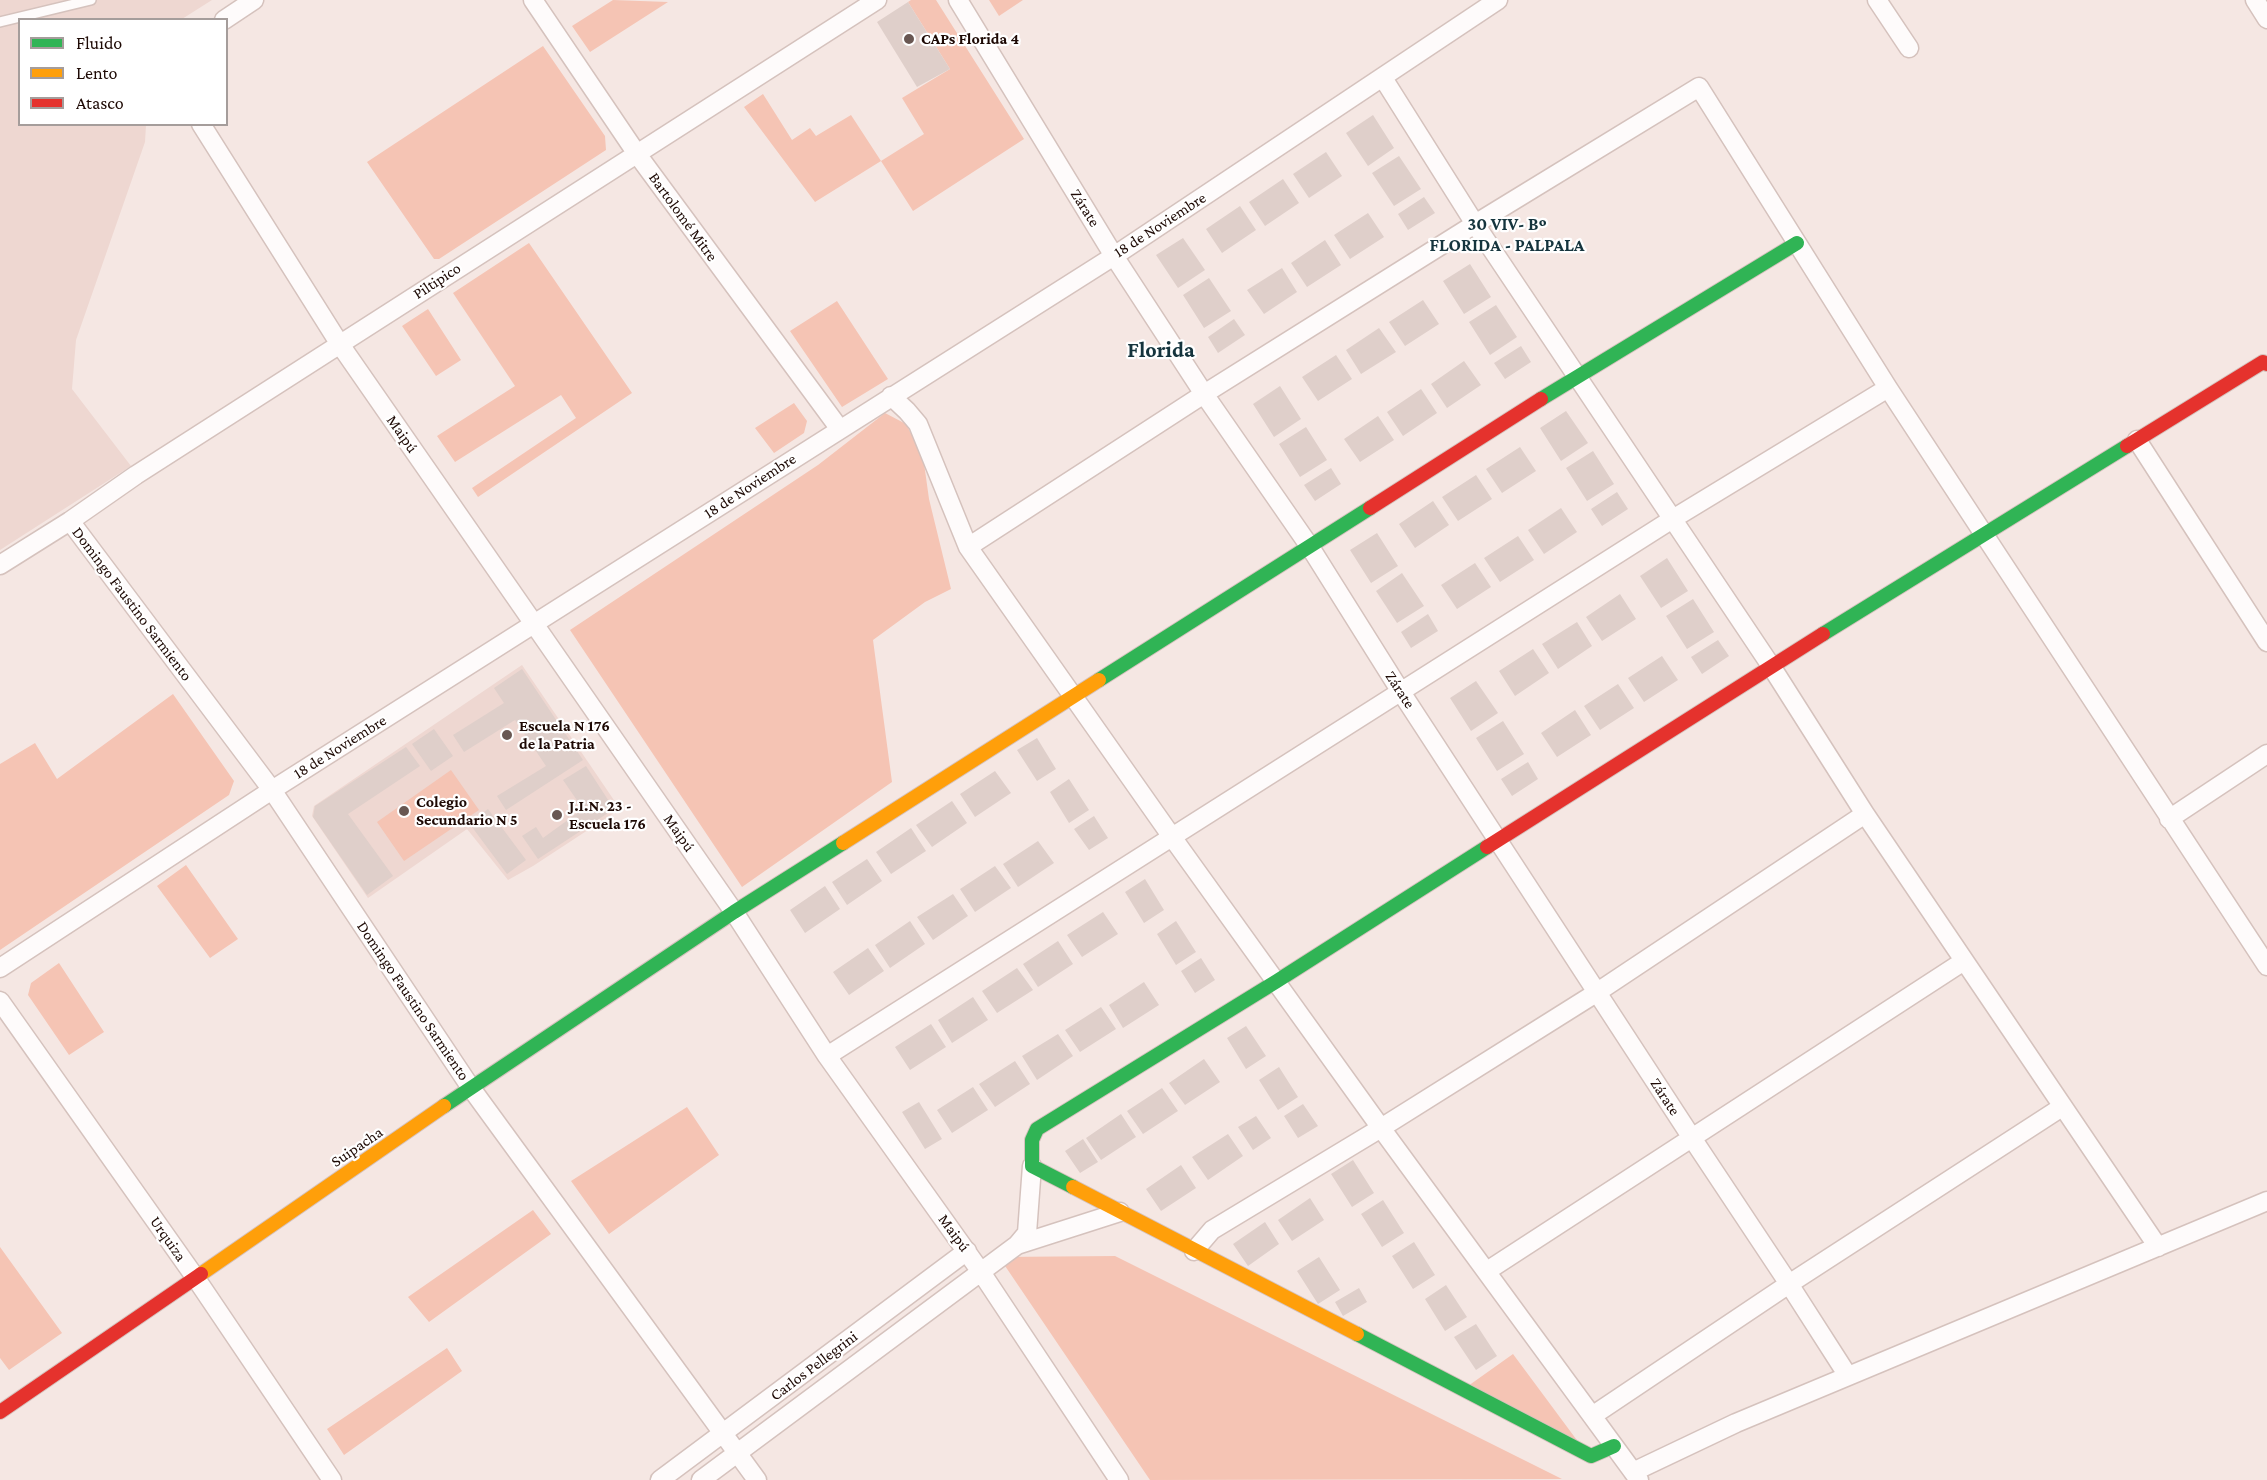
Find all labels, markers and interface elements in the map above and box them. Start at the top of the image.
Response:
legend [18,18,228,126]
place label: CAPs Florida 4 [921,29,1019,49]
marker: CAPs Florida 4 [902,32,916,46]
text: Fluido [76,33,122,53]
text: Lento [76,63,117,83]
text: Atasco [76,93,124,113]
street label: Bartolomé Mitre [644,169,722,265]
street label: Zárate [1066,186,1104,230]
street label: 18 de Noviembre [1110,188,1210,262]
district label: 30 VIV- Bº FLORIDA - PALPALA [1429,213,1585,256]
street label: Piltipico [410,259,464,303]
district label: Florida [1127,337,1195,363]
street label: Maipú [382,411,422,457]
street label: 18 de Noviembre [700,449,800,523]
street label: Domingo Faustino Sarmiento [68,523,196,685]
street label: Zárate [1381,668,1419,712]
street label: 18 de Noviembre [290,711,390,783]
place label: Escuela N 176 de la Patria [519,716,610,754]
marker: Escuela N 176 de la Patria [500,728,514,742]
place label: Colegio Secundario N 5 [416,792,518,830]
place label: J.I.N. 23 - Escuela 176 [569,796,646,834]
marker: Colegio Secundario N 5 [397,804,411,818]
marker: J.I.N. 23 - Escuela 176 [550,808,564,822]
street label: Maipú [659,810,699,856]
street label: Domingo Faustino Sarmiento [352,918,474,1084]
street label: Zárate [1646,1075,1684,1119]
street label: Suipacha [327,1123,387,1171]
street label: Maipú [934,1210,974,1256]
street label: Urquiza [146,1213,190,1265]
street label: Carlos Pellegrini [767,1327,861,1405]

